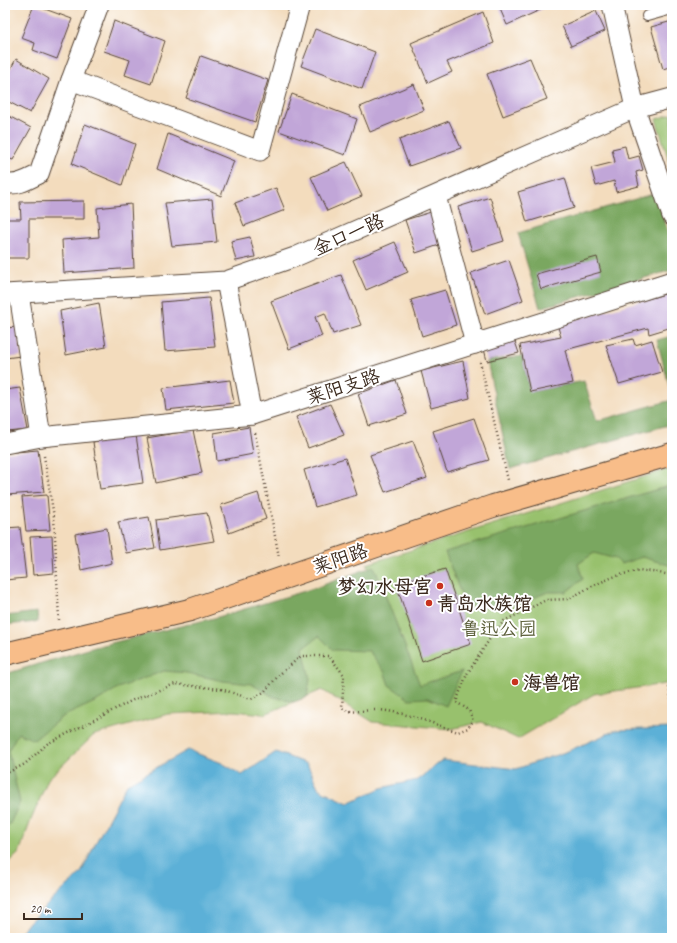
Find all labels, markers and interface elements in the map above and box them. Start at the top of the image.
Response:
street label: 金口一路 [309,208,388,261]
street label: 莱阳支路 [303,364,383,410]
street label: 莱阳路 [309,538,371,580]
place label: 梦幻水母宫 [337,575,432,599]
marker: 梦幻水母宫 [435,581,445,591]
place label: 青岛水族馆 [437,592,532,616]
marker: 青岛水族馆 [424,598,434,608]
park label: 鲁迅公园 [461,617,537,641]
place label: 海兽馆 [523,671,580,695]
marker: 海兽馆 [510,677,520,687]
scale bar [24,895,82,921]
text: 20 m [30,901,52,917]

